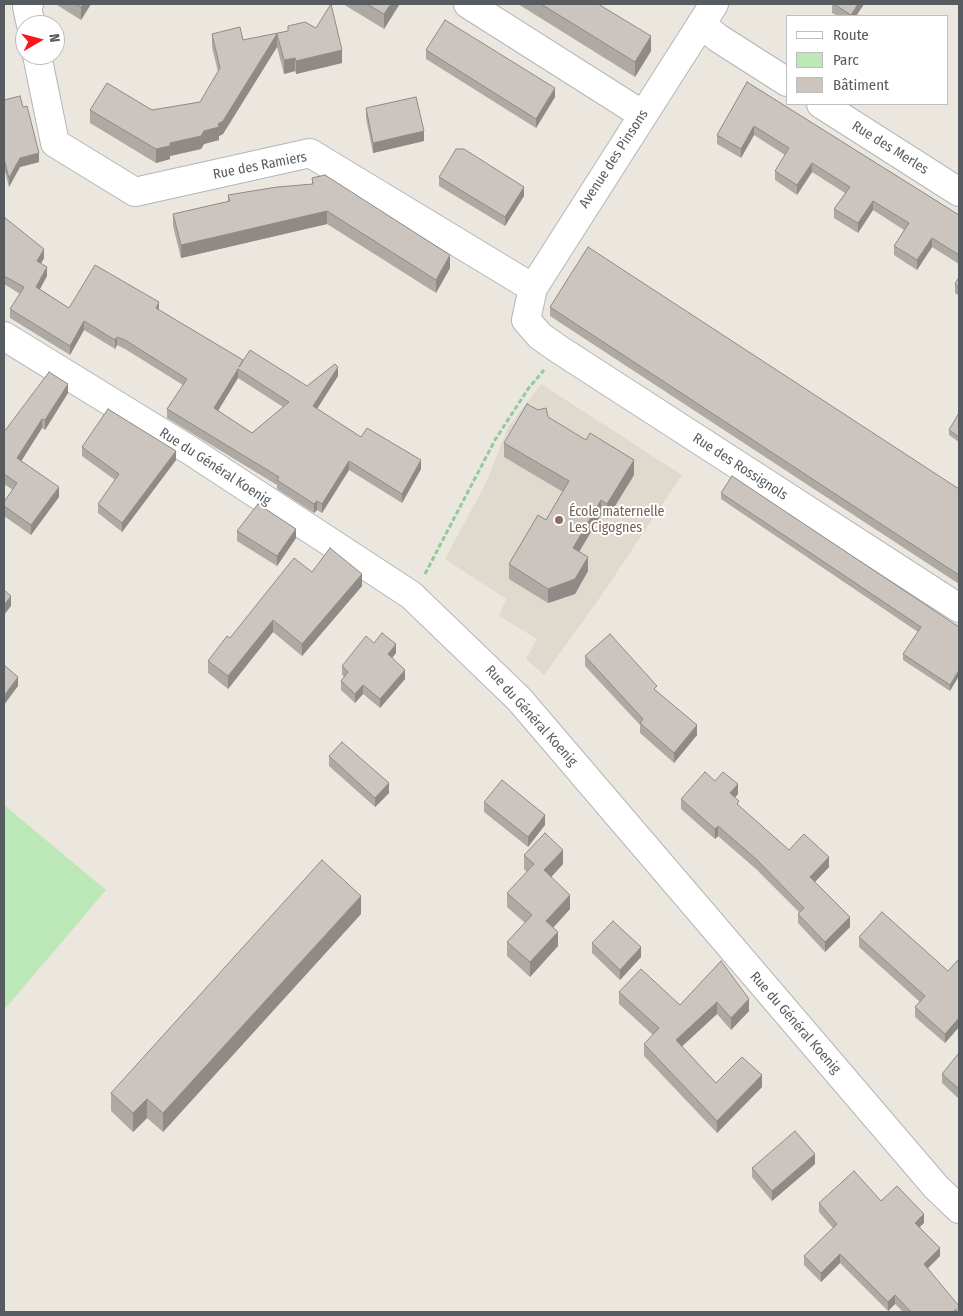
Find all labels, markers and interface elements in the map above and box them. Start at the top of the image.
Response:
north arrow [15,15,65,65]
legend [786,15,948,105]
text: Route [833,26,869,44]
text: N [45,33,63,43]
text: Parc [833,51,859,69]
text: Bâtiment [833,76,889,94]
street label: Avenue des Pinsons [576,107,652,211]
street label: Rue des Merles [849,118,931,178]
street label: Rue des Ramiers [212,149,308,183]
street label: Rue du Général Koenig [156,425,274,509]
street label: Rue des Rossignols [689,430,791,504]
place label: École maternelle Les Cigognes [569,504,665,536]
marker: École maternelle Les Cigognes [553,514,565,526]
street label: Rue du Général Koenig [481,662,581,770]
street label: Rue du Général Koenig [746,969,844,1077]

